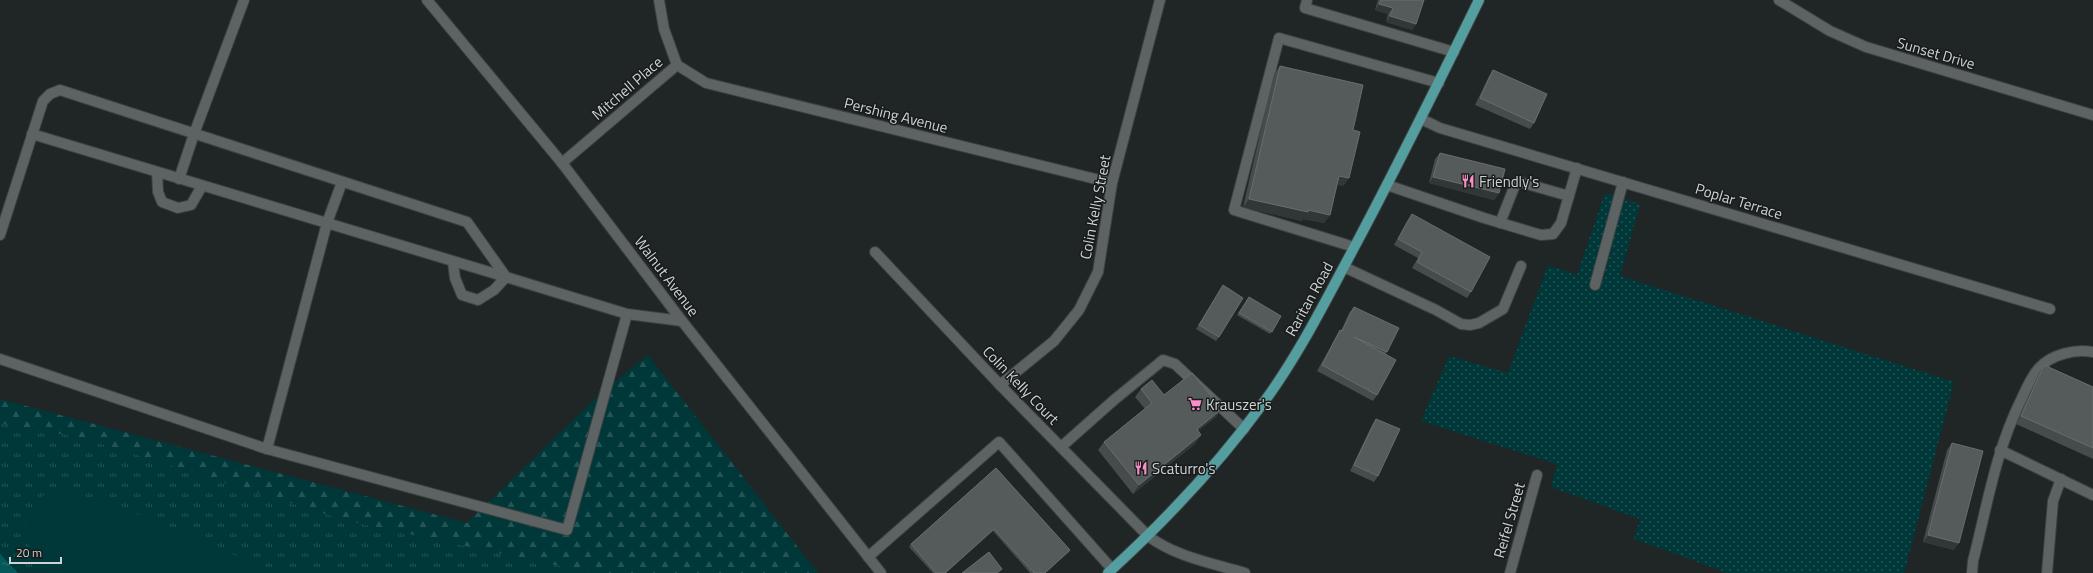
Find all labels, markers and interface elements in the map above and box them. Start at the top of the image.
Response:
street label: Sunset Drive [1894,31,1978,75]
street label: Mitchell Place [586,51,668,125]
street label: Pershing Avenue [842,91,950,139]
street label: Colin Kelly Street [1074,152,1117,261]
place label: Friendly's [1479,170,1539,193]
restaurant icon: Friendly's [1460,173,1476,189]
street label: Poplar Terrace [1693,177,1785,225]
street label: Walnut Avenue [629,231,705,321]
street label: Raritan Road [1279,258,1339,340]
street label: Colin Kelly Court [977,340,1065,430]
place label: Krauszer's [1206,393,1272,416]
supermarket icon: Krauszer's [1187,396,1203,412]
place label: Scaturro's [1152,457,1215,480]
restaurant icon: Scaturro's [1133,460,1149,476]
street label: Reifel Street [1487,479,1531,561]
scale bar [10,539,61,565]
text: 20 m [16,543,42,562]

